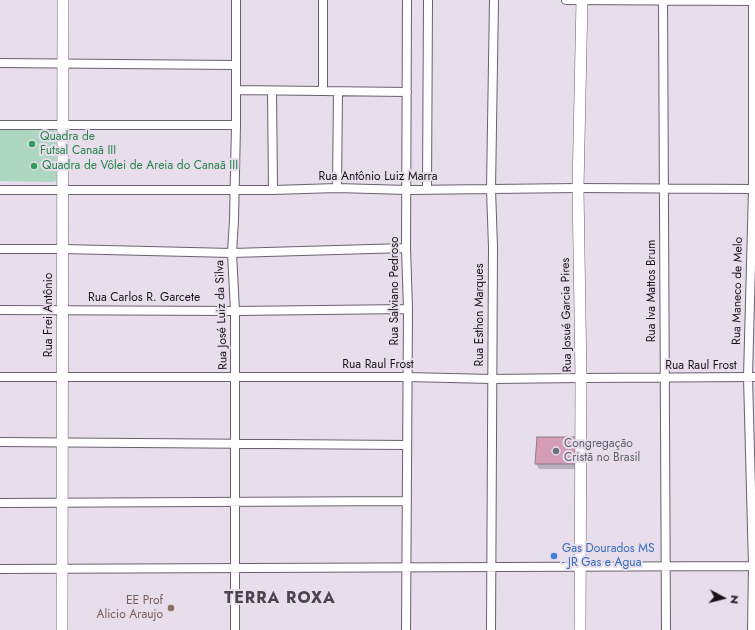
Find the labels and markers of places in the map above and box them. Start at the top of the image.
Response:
place label: Quadra de Futsal Canaã III [40,130,116,158]
marker: Quadra de Futsal Canaã III [27,139,37,149]
place label: Quadra de Vôlei de Areia do Canaã III [42,159,238,173]
marker: Quadra de Vôlei de Areia do Canaã III [29,161,39,171]
place label: Congregação Cristã no Brasil [564,437,640,465]
marker: Congregação Cristã no Brasil [551,446,561,456]
place label: Gas Dourados MS - JR Gas e Agua [562,542,655,570]
marker: Gas Dourados MS - JR Gas e Agua [549,551,559,561]
place label: EE Prof Alicio Araujo [97,594,163,622]
marker: EE Prof Alicio Araujo [166,603,176,613]

